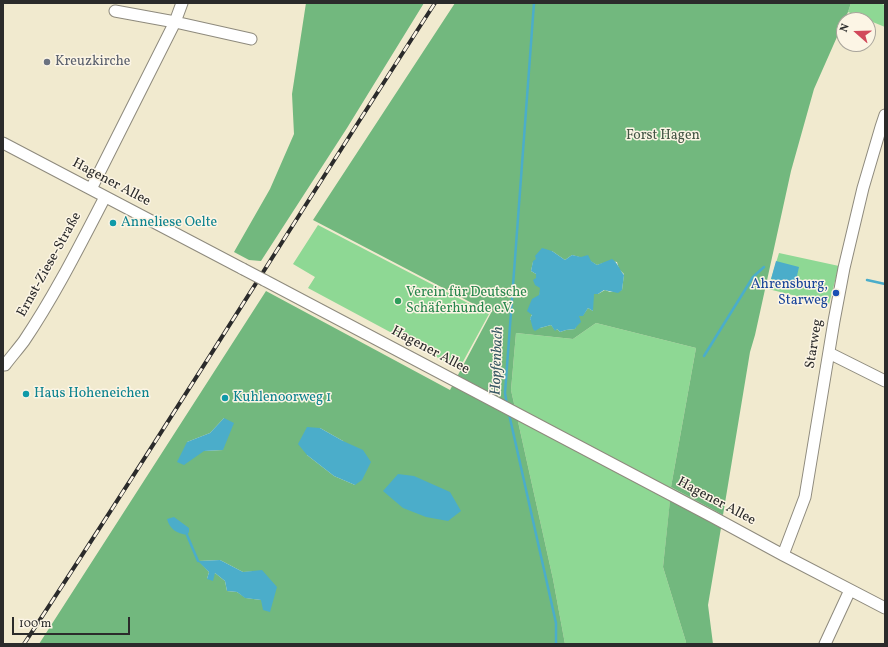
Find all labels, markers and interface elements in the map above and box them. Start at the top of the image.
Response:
north arrow [836,12,876,52]
text: N [837,22,854,34]
place label: Kreuzkirche [55,54,131,70]
marker: Kreuzkirche [42,57,52,67]
park label: Forst Hagen [626,128,700,144]
street label: Hagener Allee [69,155,153,211]
street label: Ernst-Ziese-Straße [14,210,86,320]
place label: Anneliese Oelte [121,215,217,231]
marker: Anneliese Oelte [108,218,118,228]
place label: Ahrensburg, Starweg [751,277,828,310]
place label: Verein für Deutsche Schäferhunde e.V. [406,285,527,318]
marker: Ahrensburg, Starweg [831,288,841,298]
marker: Verein für Deutsche Schäferhunde e.V. [393,296,403,306]
street label: Starweg [803,318,827,370]
street label: Hagener Allee [388,323,472,379]
water label: Hopfenbach [488,326,508,396]
place label: Haus Hoheneichen [34,386,149,402]
marker: Haus Hoheneichen [21,389,31,399]
place label: Kuhlenoorweg 1 [233,390,331,406]
marker: Kuhlenoorweg 1 [220,393,230,403]
street label: Hagener Allee [674,474,758,530]
scale bar [14,609,132,635]
text: 100 m [19,616,51,632]

